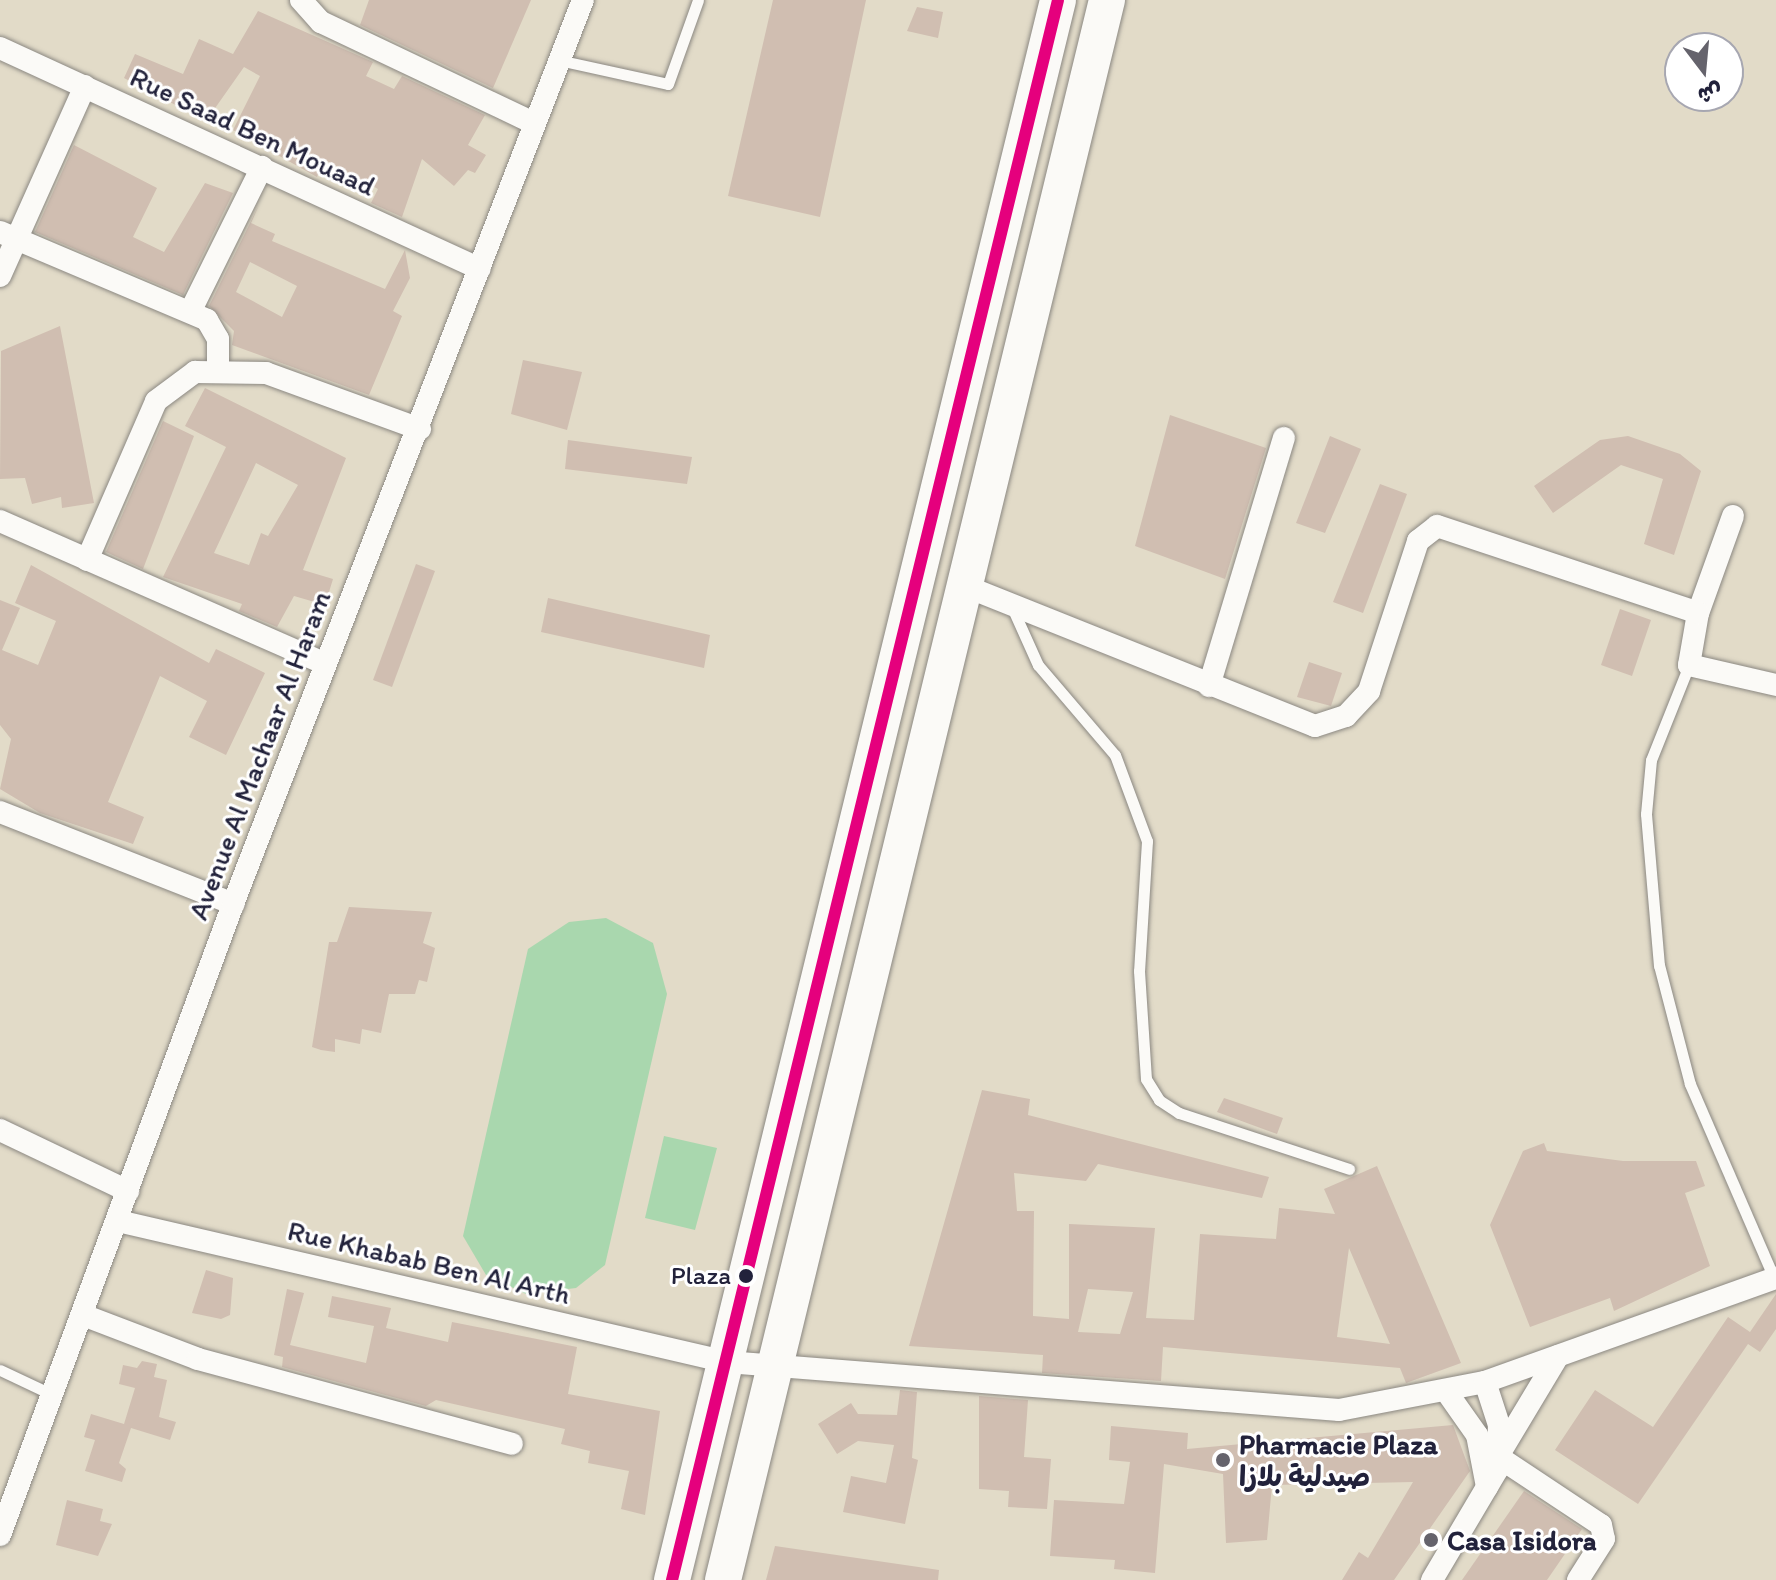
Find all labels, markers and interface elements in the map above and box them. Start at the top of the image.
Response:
north arrow [1664,32,1744,112]
street label: Rue Saad Ben Mouaad [125,59,381,203]
text: ش [1695,77,1726,110]
street label: Avenue Al Machaar Al Haram [181,586,337,924]
street label: Rue Khabab Ben Al Arth [284,1213,574,1311]
place label: Plaza [671,1260,731,1292]
marker: Plaza [738,1268,754,1284]
place label: Pharmacie Plaza صيدلية بلازا [1239,1427,1437,1493]
marker: Pharmacie Plaza صيدلية بلازا [1214,1451,1232,1469]
place label: Casa Isidora [1447,1523,1597,1557]
marker: Casa Isidora [1422,1531,1440,1549]

